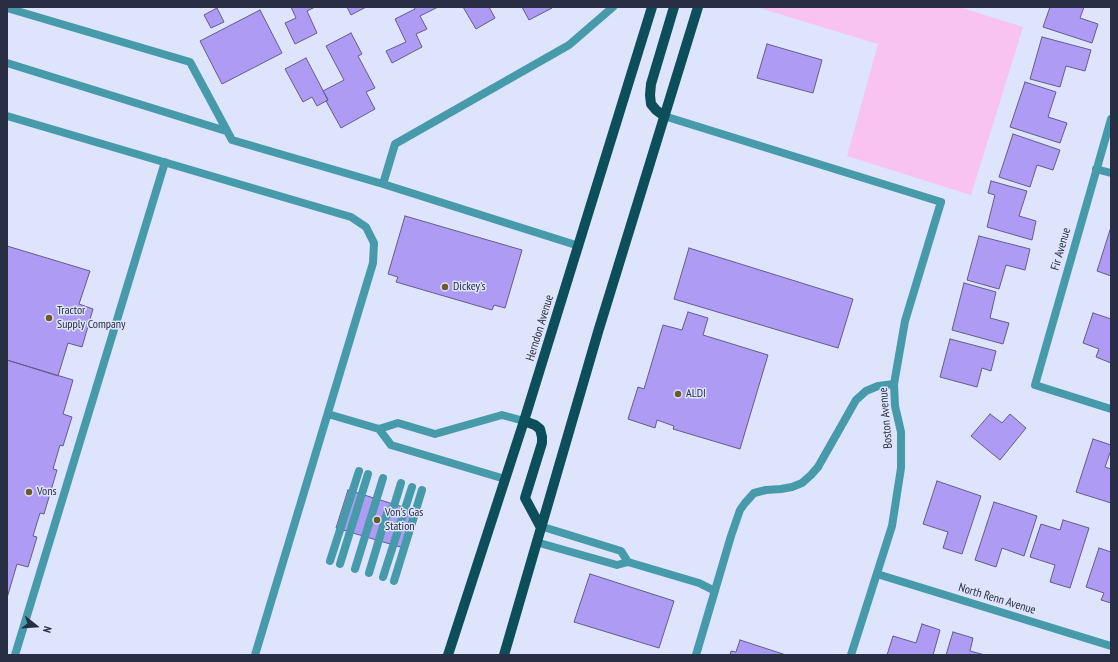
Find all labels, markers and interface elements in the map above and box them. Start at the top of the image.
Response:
street label: Fir Avenue [1048,226,1074,272]
place label: Dickey's [453,280,486,294]
marker: Dickey's [440,282,450,292]
street label: Herndon Avenue [523,293,557,363]
place label: Tractor Supply Company [57,304,126,332]
marker: Tractor Supply Company [44,313,54,323]
place label: ALDI [686,387,706,401]
street label: Boston Avenue [876,387,896,449]
marker: ALDI [673,389,683,399]
place label: Vons [37,485,56,499]
marker: Vons [24,487,34,497]
place label: Von's Gas Station [385,506,423,534]
marker: Von's Gas Station [372,515,382,525]
street label: North Renn Avenue [957,580,1037,618]
north arrow [16,606,56,646]
text: N [40,625,55,634]

